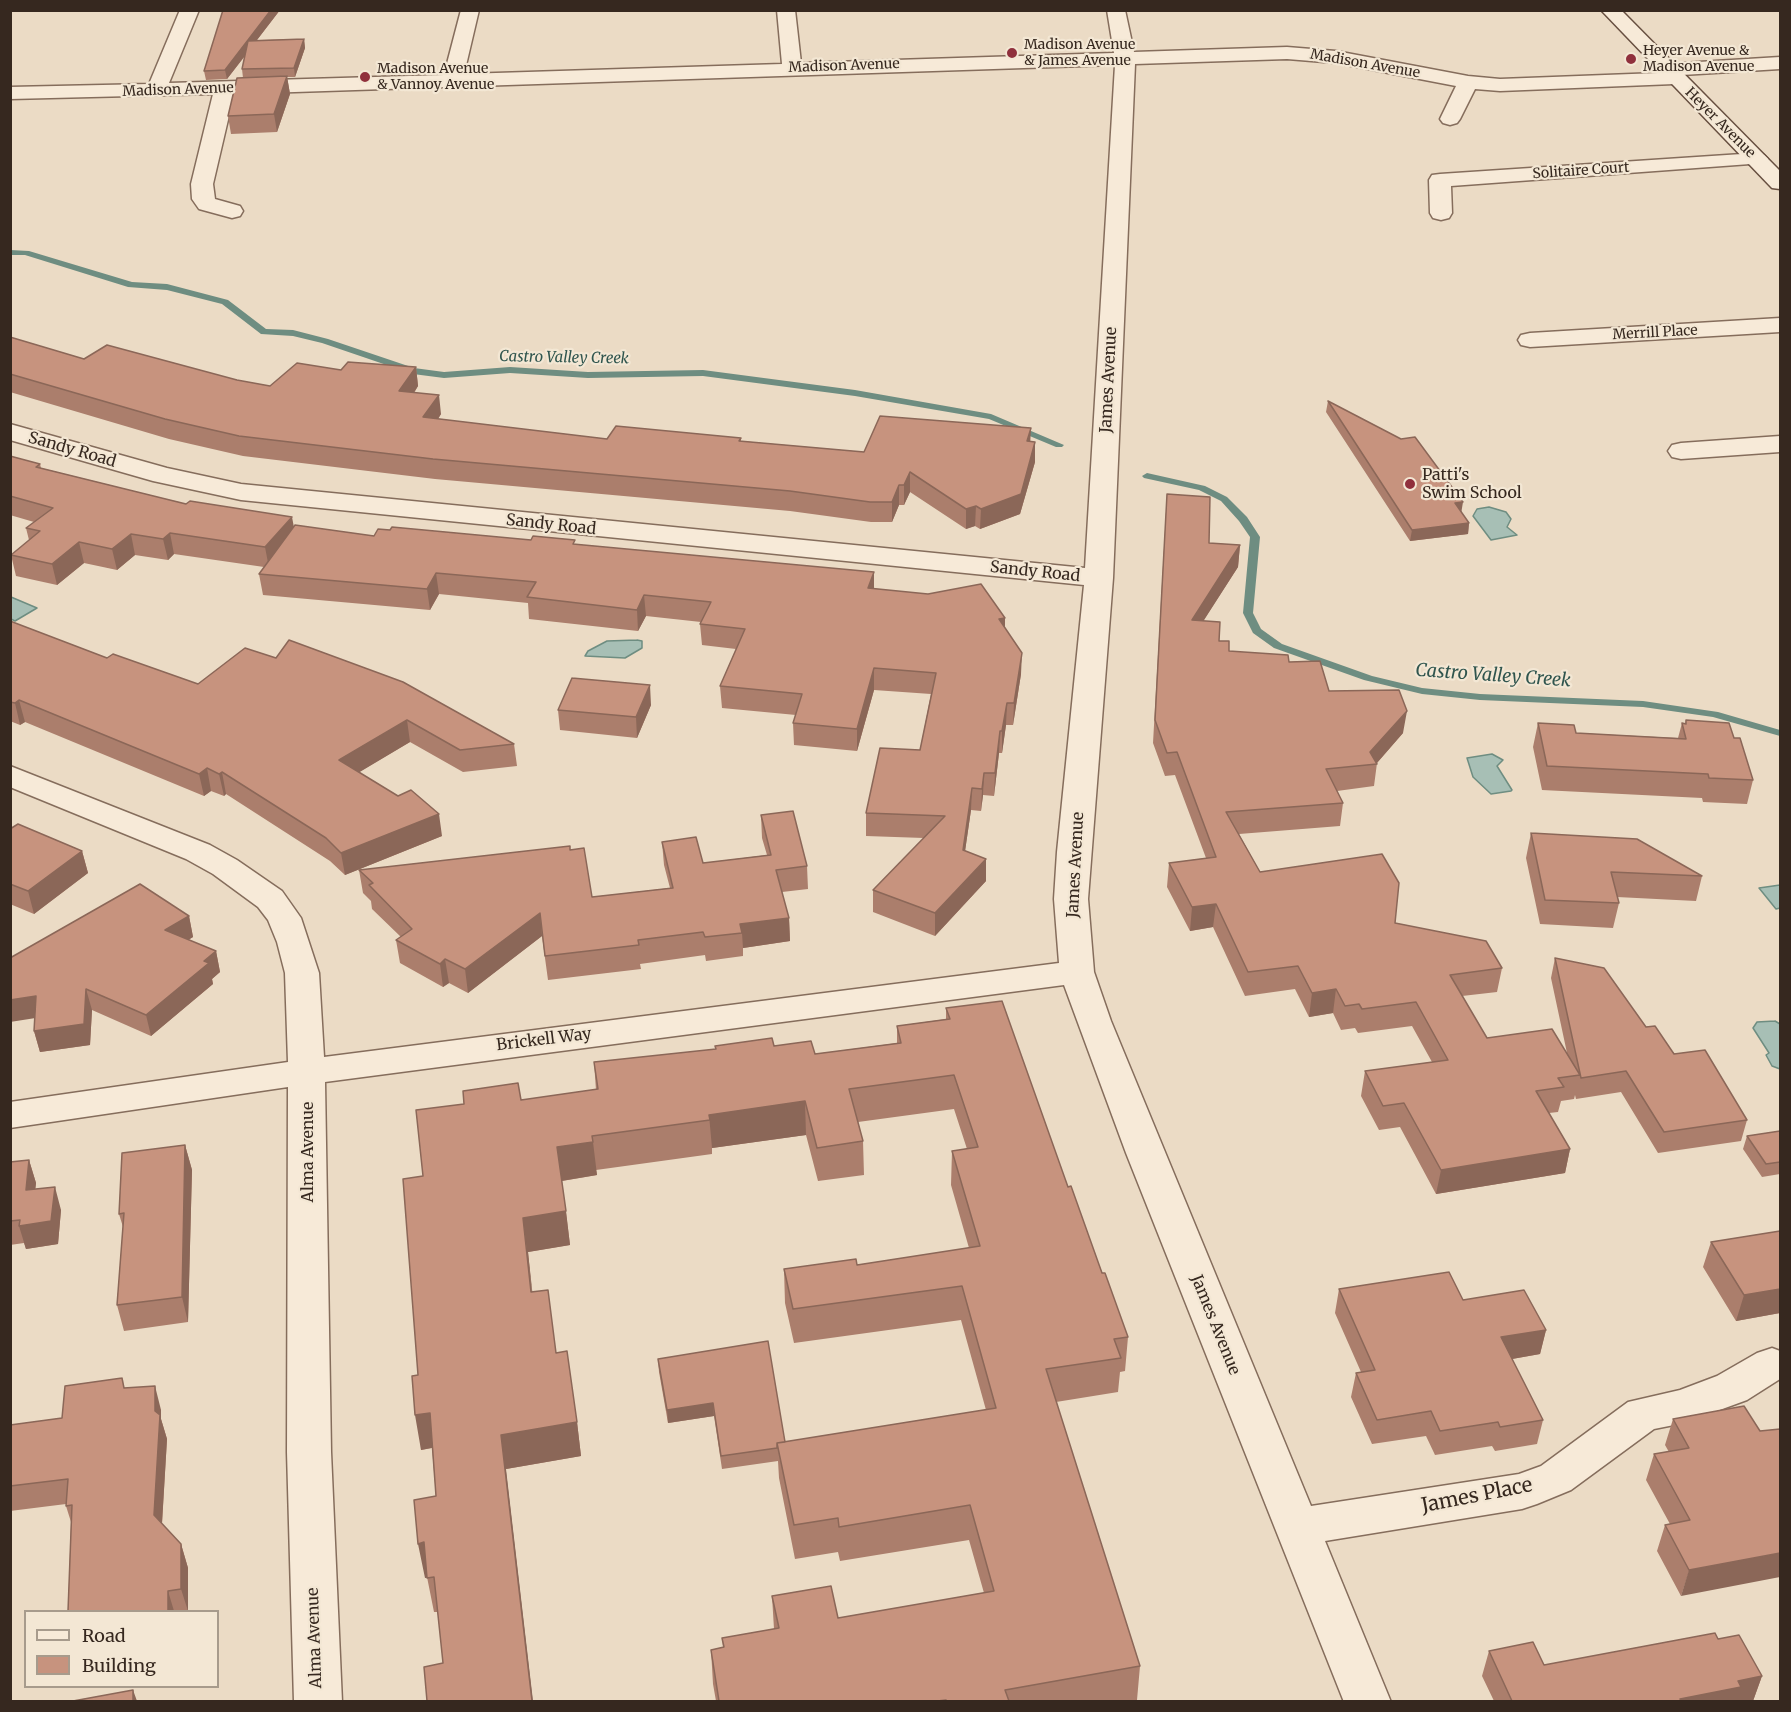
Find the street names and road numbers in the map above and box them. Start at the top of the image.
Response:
street label: Madison Avenue [1309,46,1421,82]
street label: Madison Avenue [788,56,900,76]
street label: Madison Avenue [122,80,234,100]
street label: Heyer Avenue [1681,84,1759,162]
street label: Solitaire Court [1532,159,1630,183]
street label: Merrill Place [1612,322,1698,344]
street label: James Avenue [1097,326,1121,434]
street label: Sandy Road [26,428,118,472]
street label: Sandy Road [505,511,597,539]
street label: Sandy Road [989,558,1081,586]
street label: James Avenue [1064,811,1088,919]
street label: Brickell Way [495,1025,593,1055]
street label: Alma Avenue [298,1102,318,1202]
street label: James Avenue [1186,1272,1244,1378]
street label: James Place [1419,1473,1535,1519]
street label: Alma Avenue [304,1587,326,1689]

